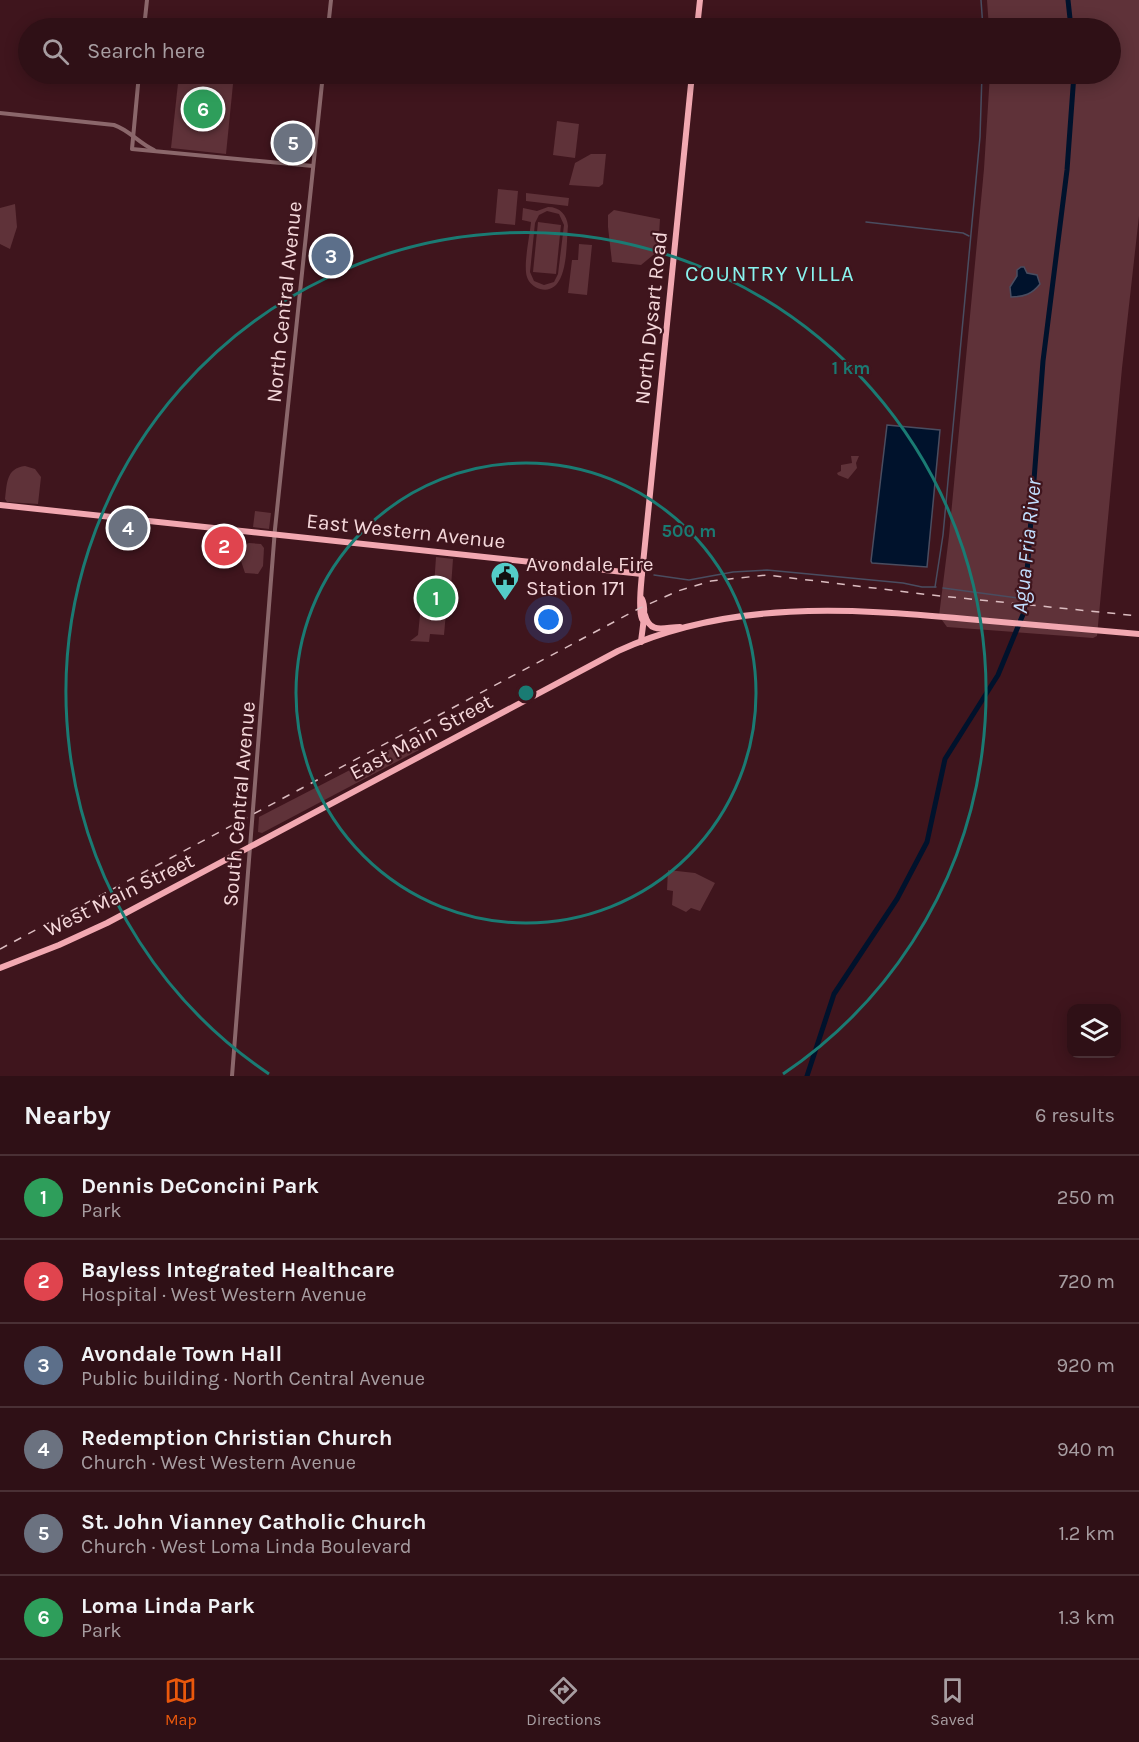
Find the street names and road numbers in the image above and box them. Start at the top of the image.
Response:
street label: North Central Avenue [261,200,307,404]
street label: North Dysart Road [630,230,672,406]
street label: East Western Avenue [305,509,507,553]
street label: East Main Street [346,689,497,785]
street label: South Central Avenue [218,700,260,908]
street label: West Main Street [40,848,198,942]

